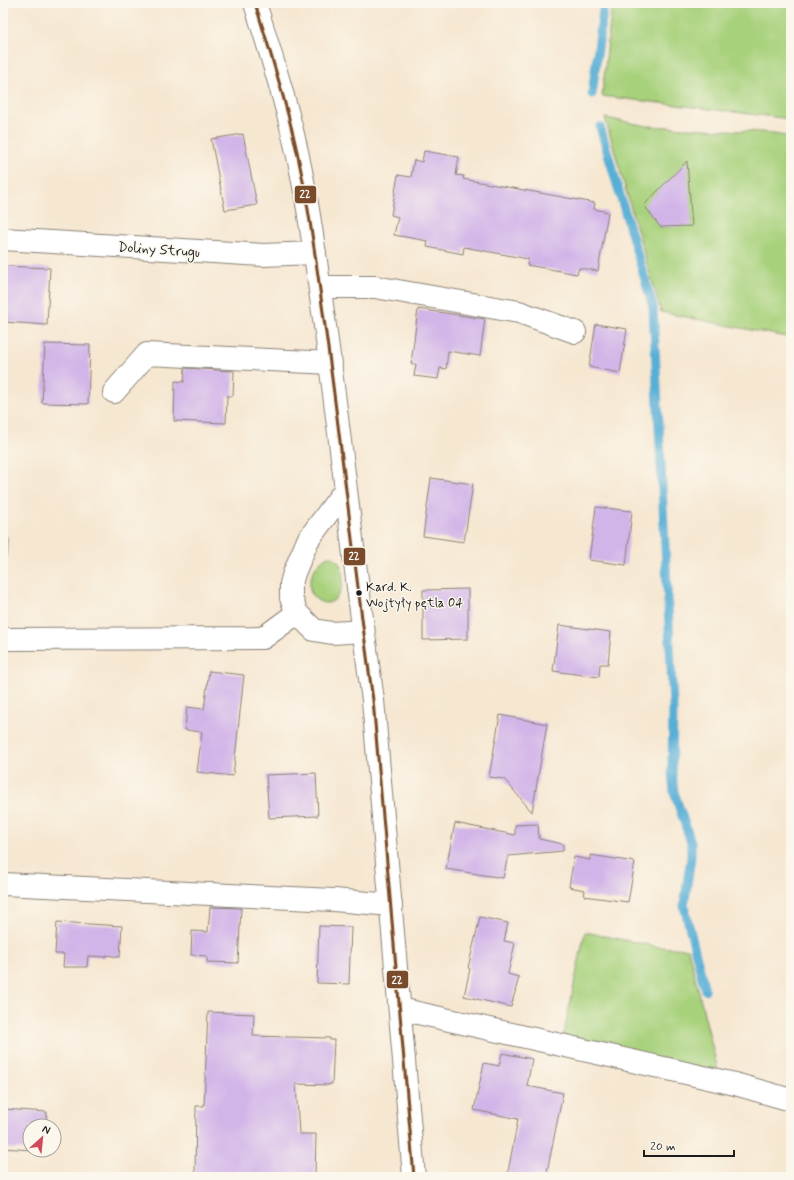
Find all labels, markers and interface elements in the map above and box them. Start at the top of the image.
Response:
line badge: 22 [294,185,317,204]
text: 22 [299,188,311,202]
street label: Doliny Strugu [117,238,201,263]
line badge: 22 [343,547,366,566]
text: 22 [348,550,360,564]
place label: Kard. K. Wojtyły pętla 04 [366,579,463,612]
marker: Kard. K. Wojtyły pętla 04 [354,588,364,598]
line badge: 22 [386,970,409,989]
text: 22 [391,974,403,988]
north arrow [22,1118,62,1158]
text: N [40,1122,53,1138]
scale bar [644,1132,734,1158]
text: 20 m [650,1139,676,1155]

